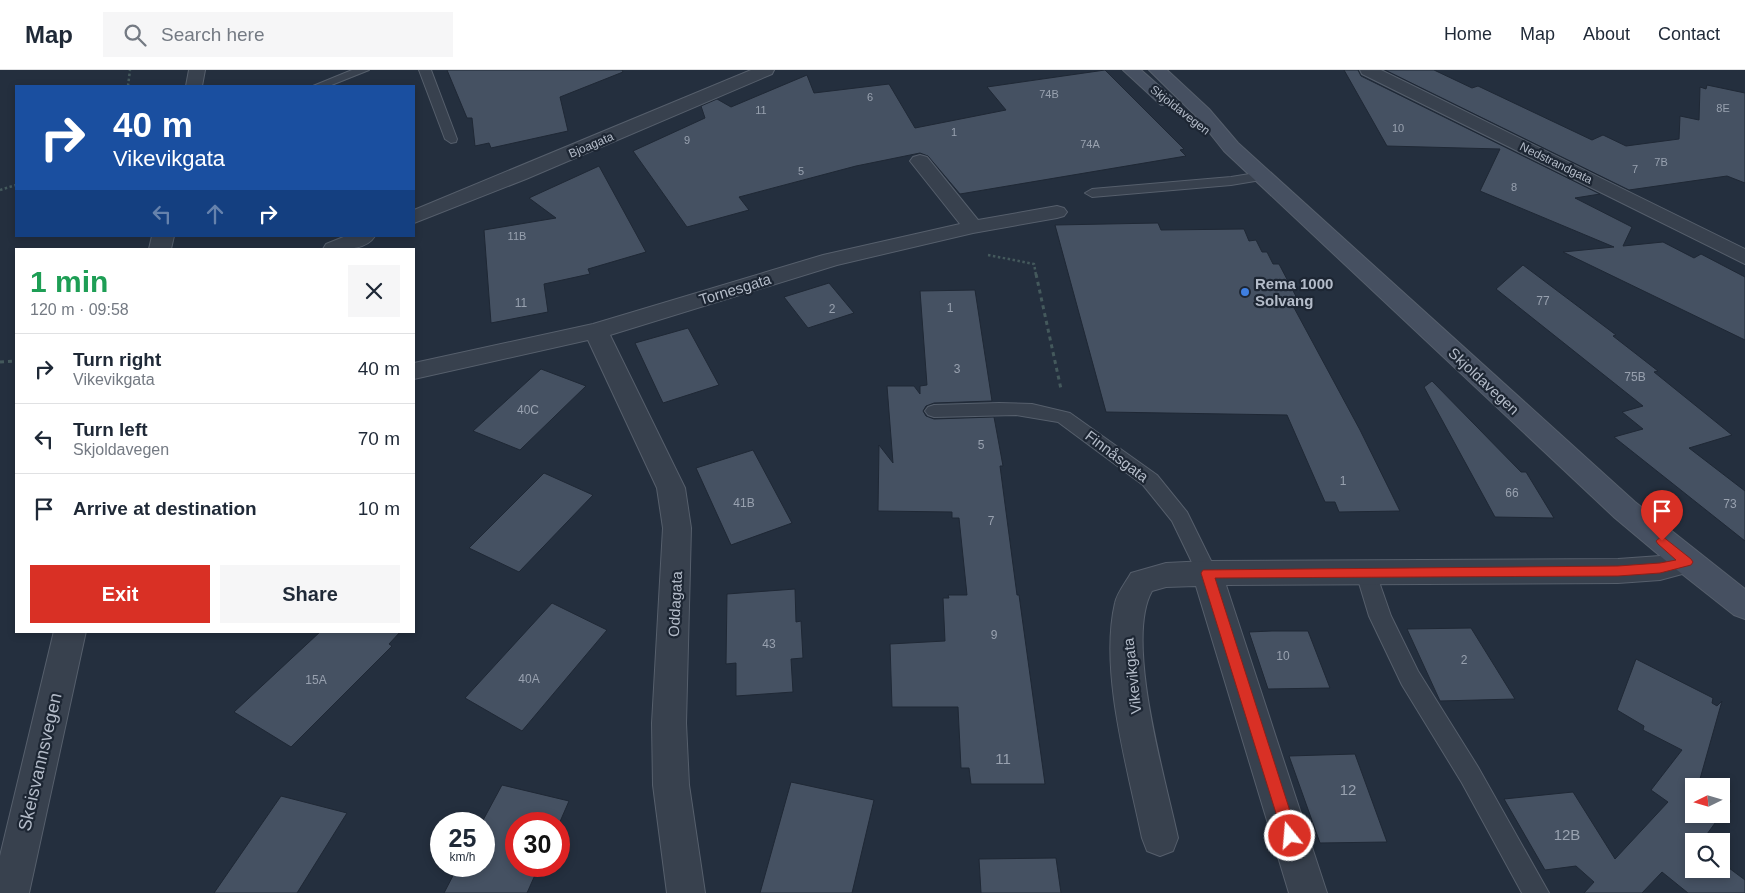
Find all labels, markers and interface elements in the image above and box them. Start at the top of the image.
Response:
search box [103,12,453,57]
text: Map [25,21,73,48]
icon: search [121,21,149,49]
text: Search here [161,24,265,45]
text: Home [1444,24,1492,44]
text: Map [1520,24,1555,44]
text: About [1583,24,1630,44]
text: Contact [1658,24,1720,44]
street label: Skjoldavegen [1147,82,1213,138]
house number: 74B [1039,88,1059,100]
house number: 6 [867,91,873,103]
house number: 8E [1716,102,1730,114]
house number: 11 [755,104,767,116]
icon: right [30,105,95,170]
text: 40 m [113,105,193,144]
house number: 10 [1392,122,1404,134]
house number: 1 [951,126,957,138]
street label: Bjoagata [566,129,616,161]
house number: 9 [684,134,690,146]
house number: 74A [1080,138,1100,150]
street label: Nedstrandgata [1518,139,1595,187]
text: Vikevikgata [113,146,225,171]
house number: 7B [1654,156,1668,168]
house number: 7 [1632,163,1638,175]
house number: 5 [798,165,804,177]
house number: 8 [1511,181,1517,193]
icon: left [148,200,176,228]
icon: ahead [201,200,229,228]
icon: right [254,200,282,228]
house number: 11B [508,230,526,242]
text: 1 min [30,265,108,298]
button: close [348,265,400,317]
street label: Tornesgata [697,270,774,308]
place label: Rema 1000 Solvang [1255,275,1333,309]
marker: Rema 1000 Solvang [1239,286,1251,298]
house number: 77 [1536,294,1550,308]
house number: 11 [515,296,528,310]
text: 120 m · 09:58 [30,301,129,318]
house number: 1 [947,301,954,315]
house number: 2 [829,302,836,316]
street label: Skjoldavegen [1445,344,1523,418]
text: Turn right [73,349,161,370]
icon: right [30,355,58,383]
text: 40 m [358,358,400,379]
house number: 3 [954,362,961,376]
house number: 75B [1624,370,1646,384]
text: Vikevikgata [73,371,155,388]
house number: 40C [517,403,539,417]
text: Turn left [73,419,148,440]
icon: left [30,425,58,453]
street label: Finnåsgata [1082,427,1152,486]
text: 70 m [358,428,400,449]
house number: 5 [978,438,985,452]
text: Skjoldavegen [73,441,169,458]
house number: 1 [1340,474,1347,488]
house number: 66 [1505,486,1519,500]
pin [1641,490,1683,541]
icon: arrive [30,495,58,523]
house number: 41B [733,496,755,510]
icon: arrive [1648,497,1676,525]
house number: 73 [1723,497,1737,511]
text: Arrive at destination [73,498,257,519]
text: 10 m [358,498,400,519]
house number: 7 [988,514,995,528]
button: Exit [30,565,210,623]
button: Share [220,565,400,623]
street label: Oddagata [665,570,685,637]
house number: 9 [991,628,998,642]
street label: Vikevikgata [1119,636,1144,715]
house number: 43 [762,637,776,651]
house number: 10 [1276,649,1290,663]
house number: 2 [1461,653,1468,667]
house number: 40A [518,672,540,686]
house number: 15A [305,673,327,687]
street label: Skeisvannsvegen [14,691,66,833]
house number: 11 [995,750,1011,767]
north arrow [1685,778,1730,822]
map controls [1685,778,1730,878]
house number: 12 [1340,781,1356,798]
position arrow [1263,809,1315,861]
speed limit sign: 30 [505,812,570,877]
text: 25 [449,824,476,852]
house number: 12B [1554,826,1580,843]
button: search [1685,833,1730,878]
text: km/h [449,850,476,864]

